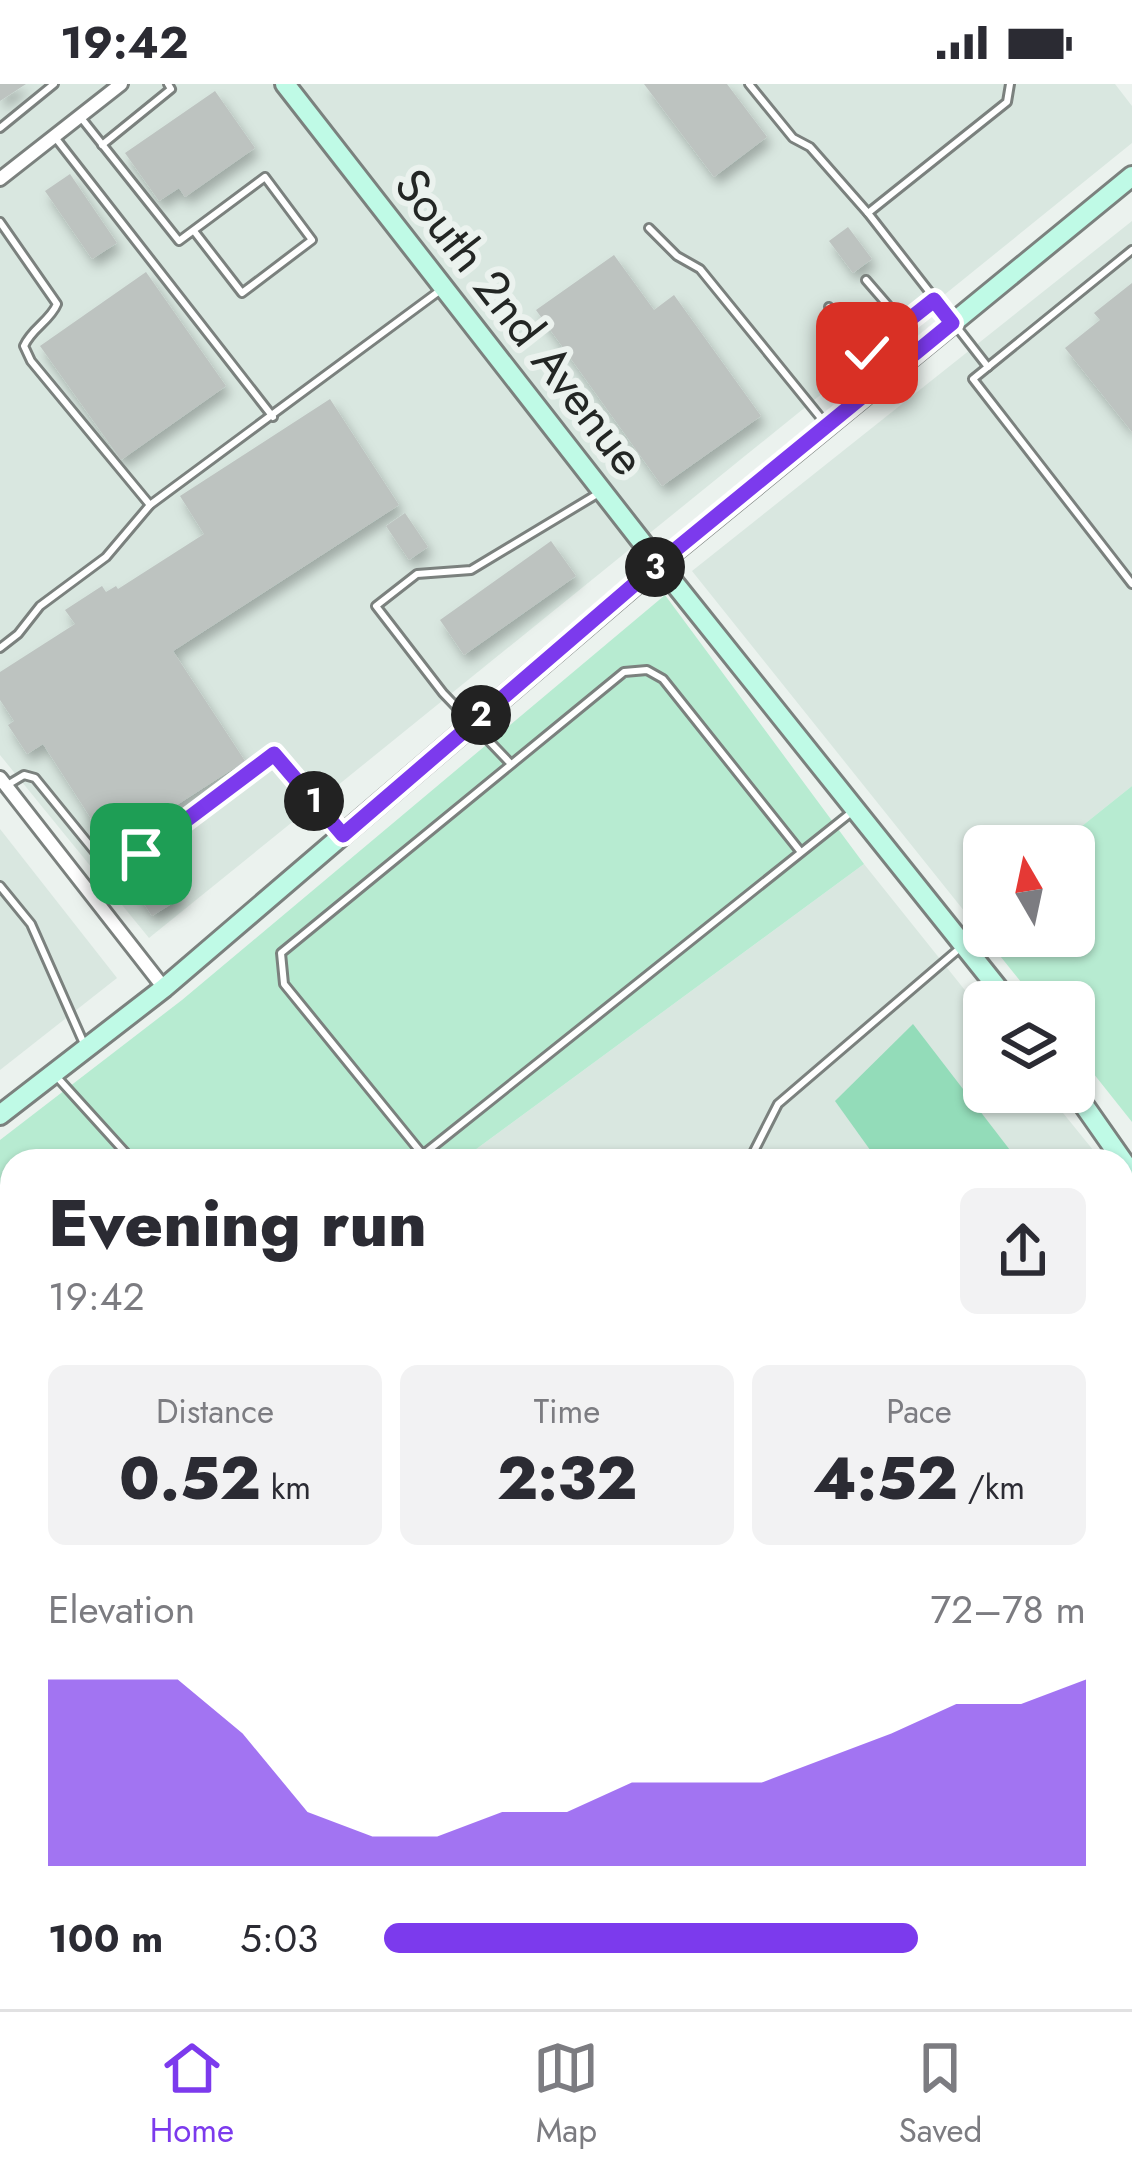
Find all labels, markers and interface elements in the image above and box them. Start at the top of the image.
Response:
text: 19:42 [60,10,188,75]
street label: South 2nd Avenue [378,154,662,490]
pin [816,302,918,404]
icon: check [834,320,900,386]
pin: 3 [625,537,685,597]
text: 3 [645,543,665,590]
pin: 2 [451,685,511,745]
text: 2 [470,691,492,738]
pin: 1 [284,771,344,831]
text: 1 [306,777,322,824]
pin [90,803,192,905]
icon: arrive [108,821,174,887]
north arrow [963,825,1095,957]
map controls [963,825,1095,1113]
button: layers [963,981,1095,1113]
text: Evening run [48,1175,427,1271]
button: share [960,1188,1086,1314]
text: 19:42 [48,1268,145,1325]
text: Distance [156,1388,274,1435]
text: Time [534,1388,600,1435]
text: Pace [886,1388,952,1435]
text: 0.52 [119,1435,261,1522]
text: 2:32 [497,1435,637,1522]
text: 4:52 [813,1435,958,1522]
text: km [261,1464,311,1511]
text: /km [958,1464,1025,1511]
text: Elevation [48,1581,195,1638]
text: 72–78 m [931,1581,1086,1638]
text: 100 m [48,1910,163,1967]
text: 5:03 [240,1910,318,1967]
tab: Home [150,2035,234,2154]
tab: Map [533,2035,599,2154]
tab: Saved [899,2035,982,2154]

